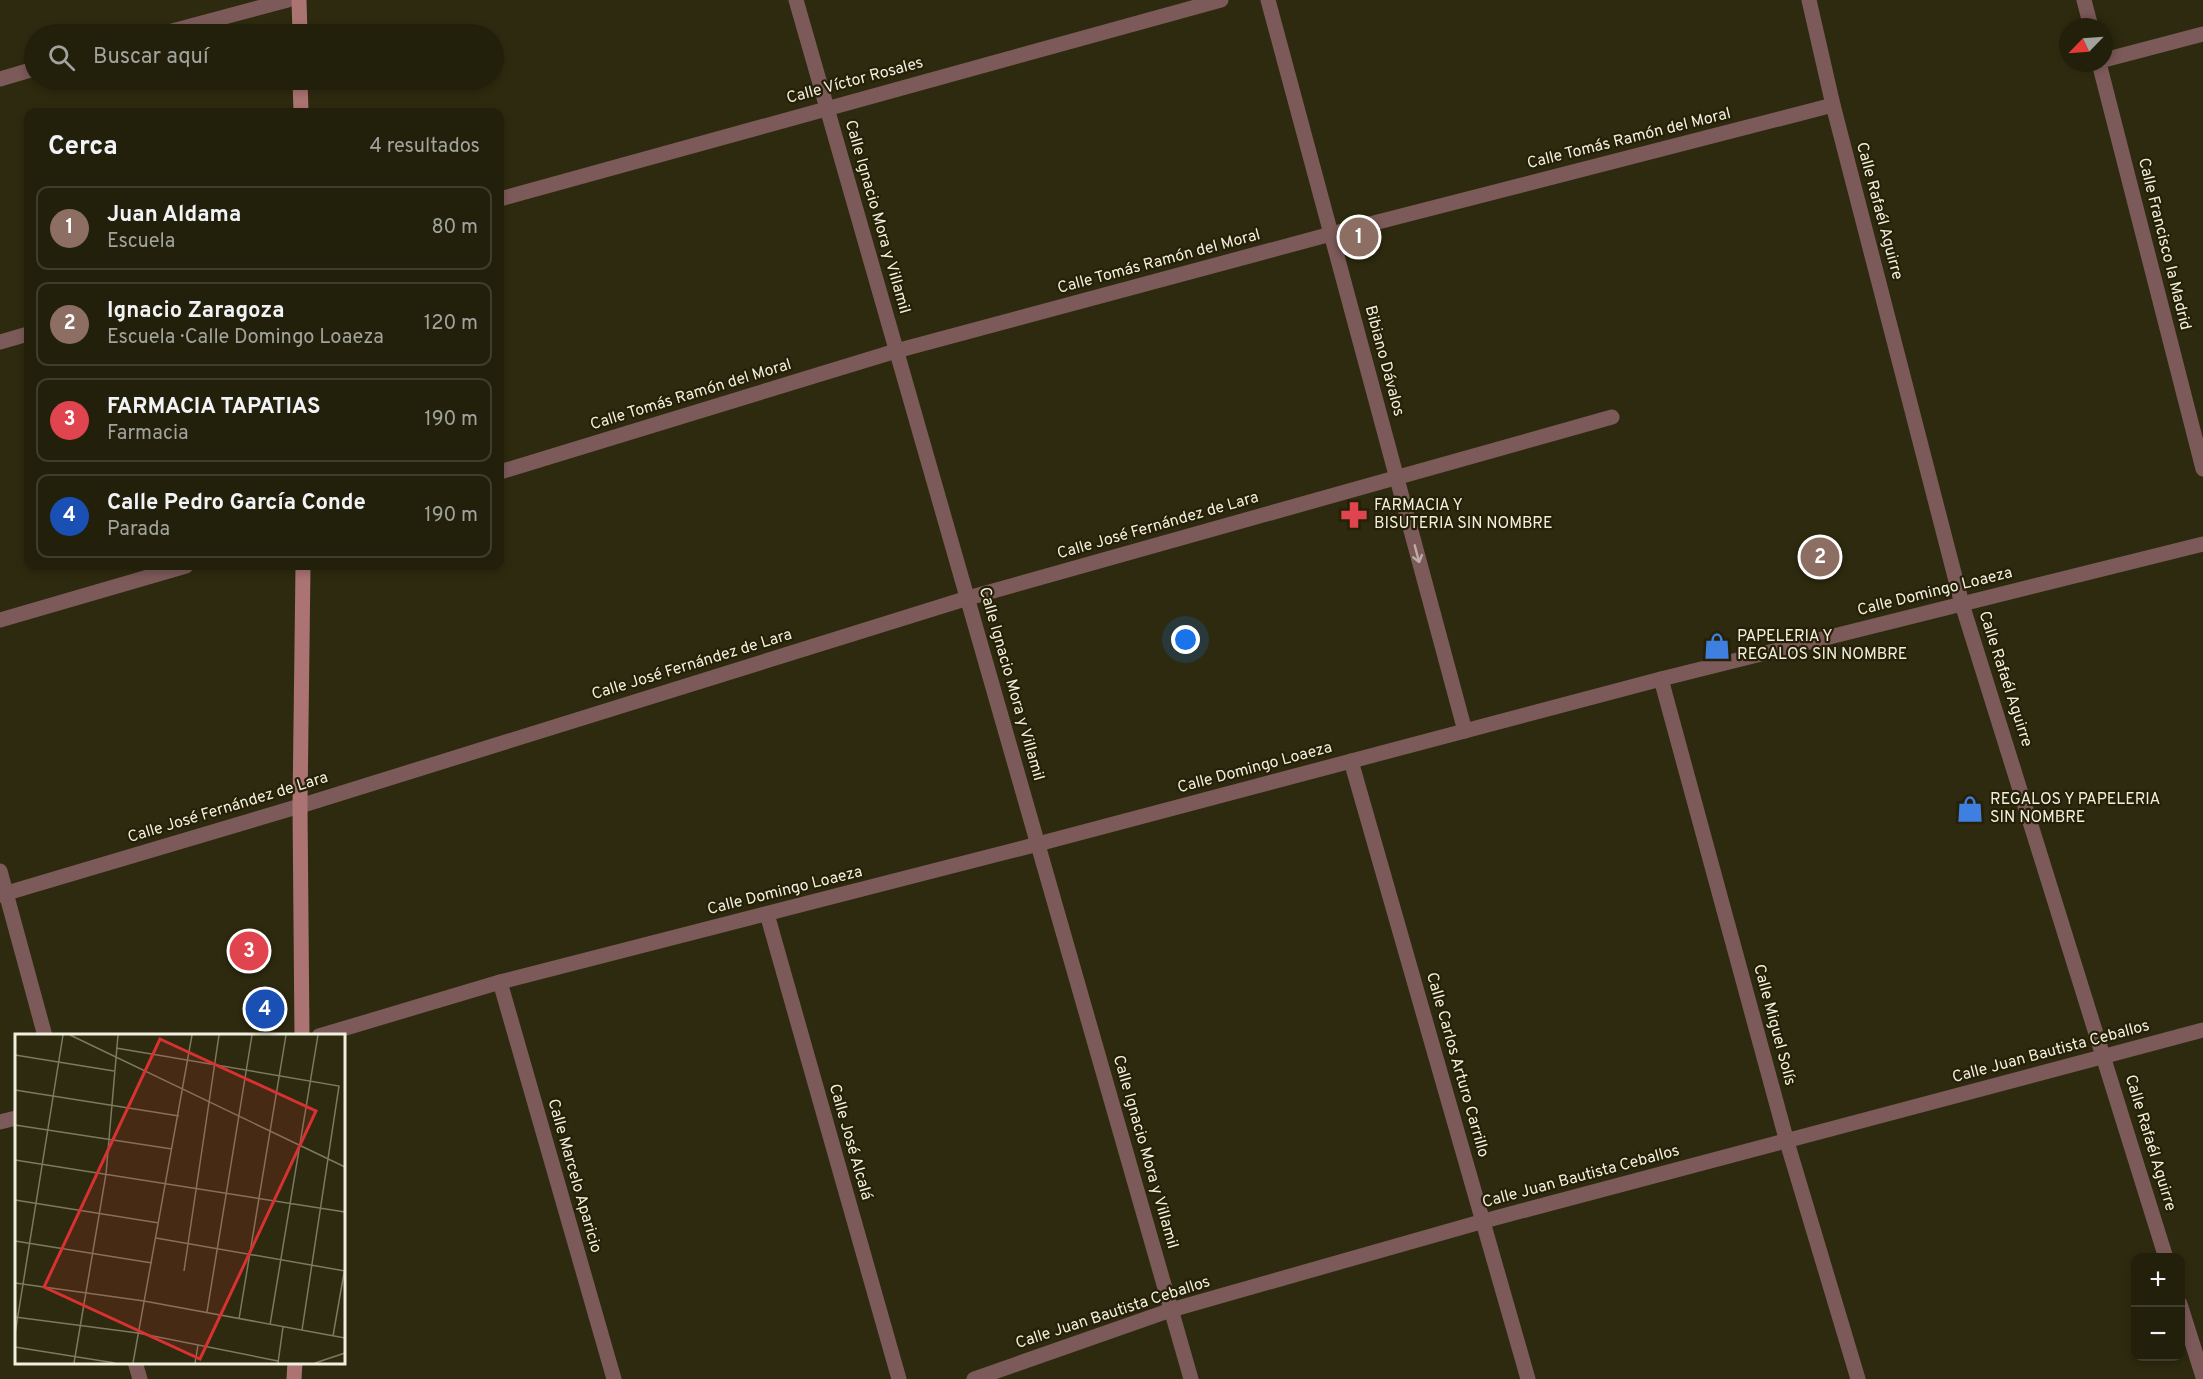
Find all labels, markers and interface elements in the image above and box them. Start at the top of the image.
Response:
north arrow [2059,18,2113,72]
search box [24,24,504,90]
icon: search [45,41,78,74]
text: Buscar aquí [93,44,209,71]
street label: Calle Víctor Rosales [784,53,926,109]
street label: Calle Tomás Ramón del Moral [1525,104,1733,174]
street label: Calle Ignacio Mora y Villamil [840,118,914,316]
text: Cerca [48,131,118,164]
text: 4 resultados [370,134,480,160]
street label: Calle Rafaél Aguirre [1851,140,1907,282]
street label: Calle Francisco la Madrid [2133,156,2195,332]
text: Juan Aldama [107,202,241,229]
pin: 1 [1340,214,1378,260]
text: 1 [66,215,74,241]
text: 80 m [432,215,478,241]
street label: Calle Tomás Ramón del Moral [1055,225,1263,299]
text: Escuela [107,229,175,255]
text: Ignacio Zaragoza [107,298,284,325]
street label: Bibiano Dávalos [1360,303,1408,419]
text: 2 [63,311,76,337]
text: 120 m [424,311,478,337]
text: Escuela · Calle Domingo Loaeza [107,325,384,351]
street label: Calle Tomás Ramón del Moral [588,355,794,435]
text: FARMACIA TAPATIAS [107,394,321,421]
text: 3 [64,407,76,433]
text: 190 m [424,407,478,433]
text: Farmacia [107,421,189,447]
street label: Calle José Fernández de Lara [1055,488,1261,564]
text: Calle Pedro García Conde [107,490,366,517]
place label: FARMACIA Y BISUTERIA SIN NOMBRE [1374,496,1553,534]
pharmacy icon: FARMACIA Y BISUTERIA SIN NOMBRE [1339,500,1369,530]
text: 4 [63,503,76,529]
text: 190 m [424,503,478,529]
text: Parada [107,517,170,543]
pin: 2 [1800,534,1840,580]
one-way arrow [1412,544,1423,563]
street label: Calle Domingo Loaeza [1855,563,2015,621]
street label: Calle Ignacio Mora y Villamil [974,585,1048,783]
street label: Calle Rafaél Aguirre [1974,609,2036,749]
street label: Calle José Fernández de Lara [589,625,795,705]
your location [1171,625,1200,654]
place label: PAPELERIA Y REGALOS SIN NOMBRE [1737,627,1907,665]
shop icon: PAPELERIA Y REGALOS SIN NOMBRE [1702,631,1732,661]
street label: Calle Domingo Loaeza [1175,738,1335,798]
street label: Calle José Fernández de Lara [125,768,331,848]
place label: REGALOS Y PAPELERIA SIN NOMBRE [1990,790,2160,828]
shop icon: REGALOS Y PAPELERIA SIN NOMBRE [1955,794,1985,824]
street label: Calle Domingo Loaeza [705,862,865,920]
pin: 3 [230,928,268,974]
street label: Calle Miguel Solís [1748,962,1800,1088]
street label: Calle Carlos Arturo Carrillo [1421,970,1493,1160]
pin: 4 [246,986,284,1032]
street label: Calle Juan Bautista Ceballos [1950,1016,2152,1088]
inset map [15,1034,345,1364]
street label: Calle Ignacio Mora y Villamil [1108,1053,1182,1251]
street label: Calle Rafaél Aguirre [2120,1072,2180,1214]
street label: Calle José Alcalá [824,1082,876,1202]
street label: Calle Marcelo Aparicio [542,1097,606,1255]
street label: Calle Juan Bautista Ceballos [1480,1141,1682,1213]
map controls [2131,1253,2185,1361]
button: + [2131,1253,2185,1307]
street label: Calle Juan Bautista Ceballos [1013,1272,1213,1354]
button: − [2131,1307,2185,1361]

